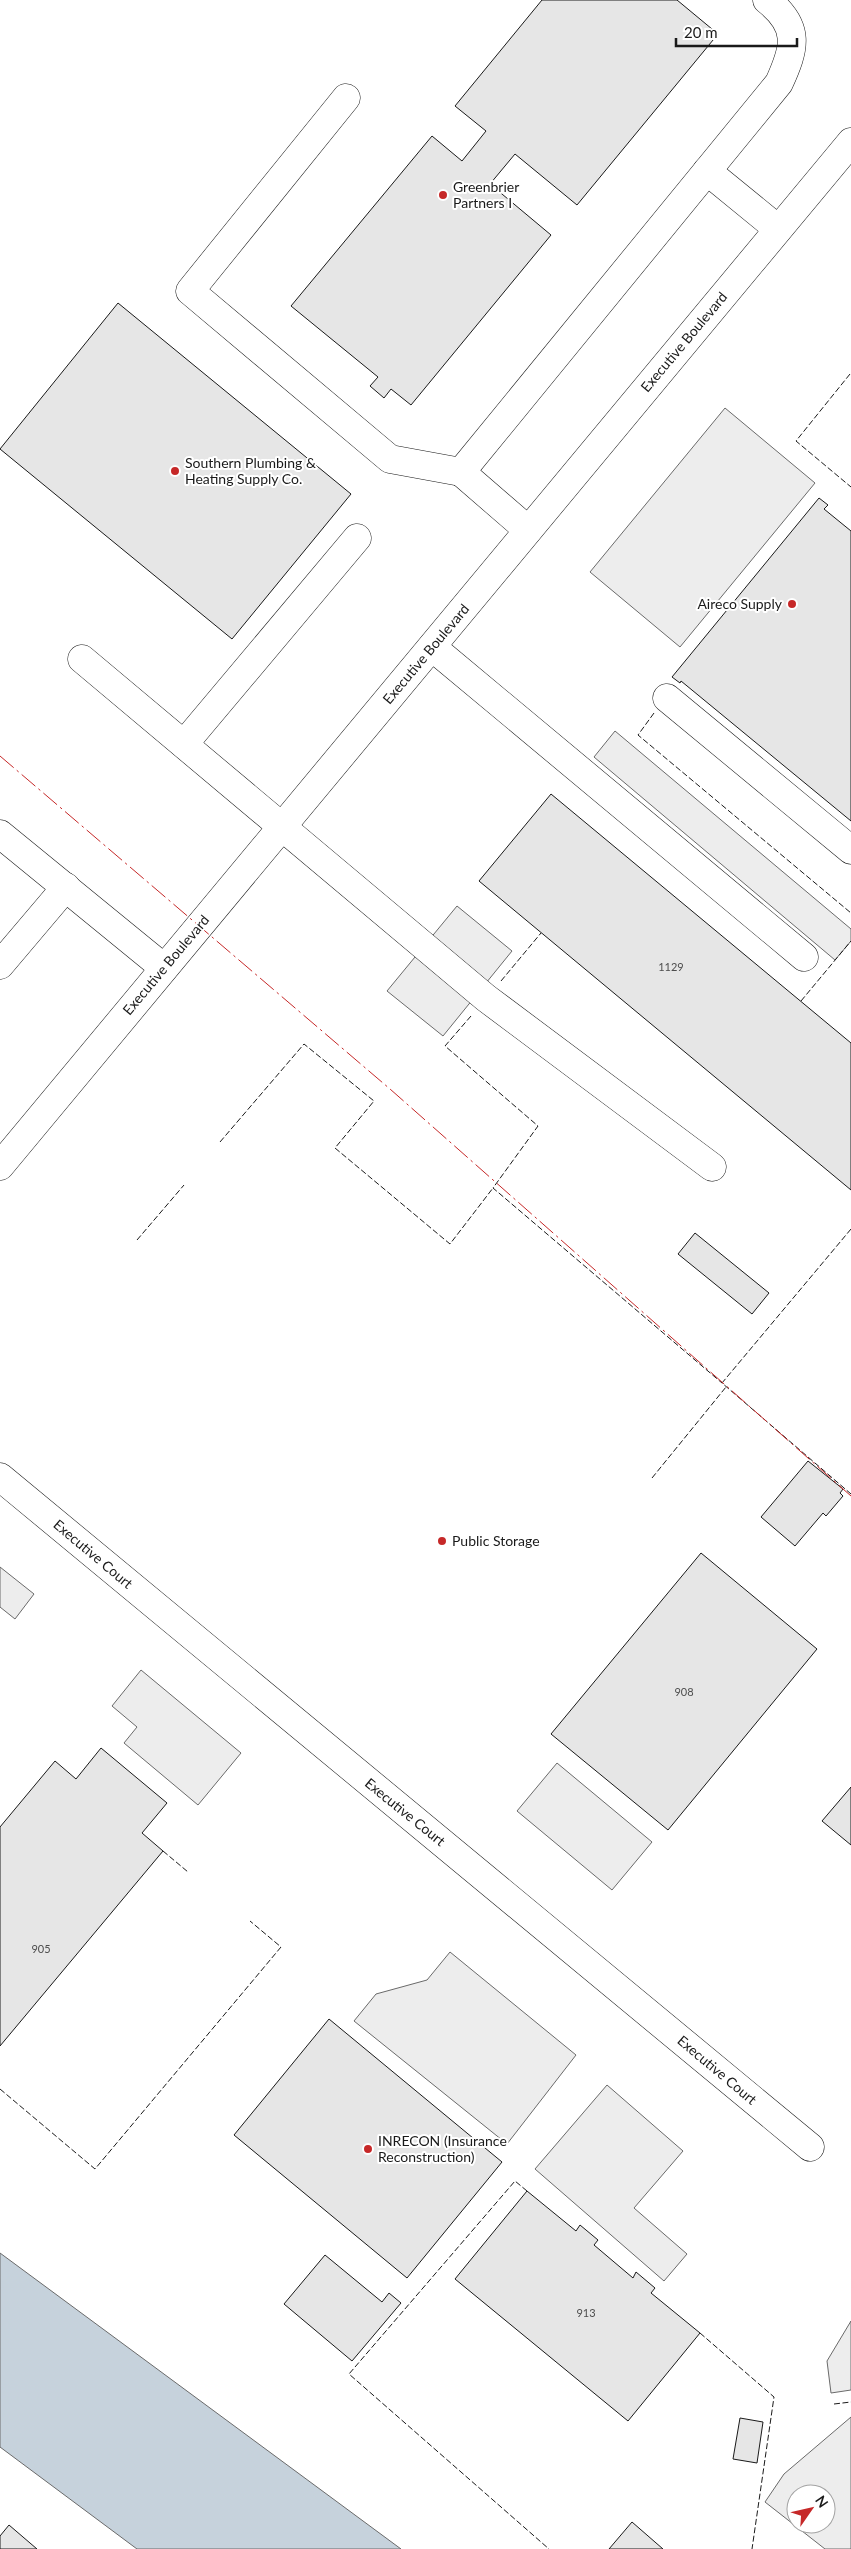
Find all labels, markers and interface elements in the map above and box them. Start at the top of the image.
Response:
scale bar [676,15,797,47]
text: 20 m [684,23,718,41]
place label: Greenbrier Partners I [453,178,519,211]
marker: Greenbrier Partners I [437,189,449,201]
street label: Executive Boulevard [637,288,730,395]
place label: Southern Plumbing & Heating Supply Co. [185,454,316,487]
marker: Southern Plumbing & Heating Supply Co. [169,465,181,477]
place label: Aireco Supply [697,595,783,612]
marker: Aireco Supply [786,598,798,610]
street label: Executive Boulevard [379,600,472,707]
street label: Executive Boulevard [119,911,212,1018]
house number: 1129 [658,960,684,973]
street label: Executive Court [50,1516,136,1592]
place label: Public Storage [452,1532,540,1549]
marker: Public Storage [436,1535,448,1547]
house number: 908 [674,1685,694,1698]
street label: Executive Court [362,1774,449,1849]
house number: 905 [31,1942,51,1955]
street label: Executive Court [674,2032,760,2108]
place label: INRECON (Insurance Reconstruction) [378,2132,507,2165]
marker: INRECON (Insurance Reconstruction) [362,2143,374,2155]
house number: 913 [576,2306,596,2319]
north arrow [786,2484,836,2534]
text: N [812,2492,832,2511]

